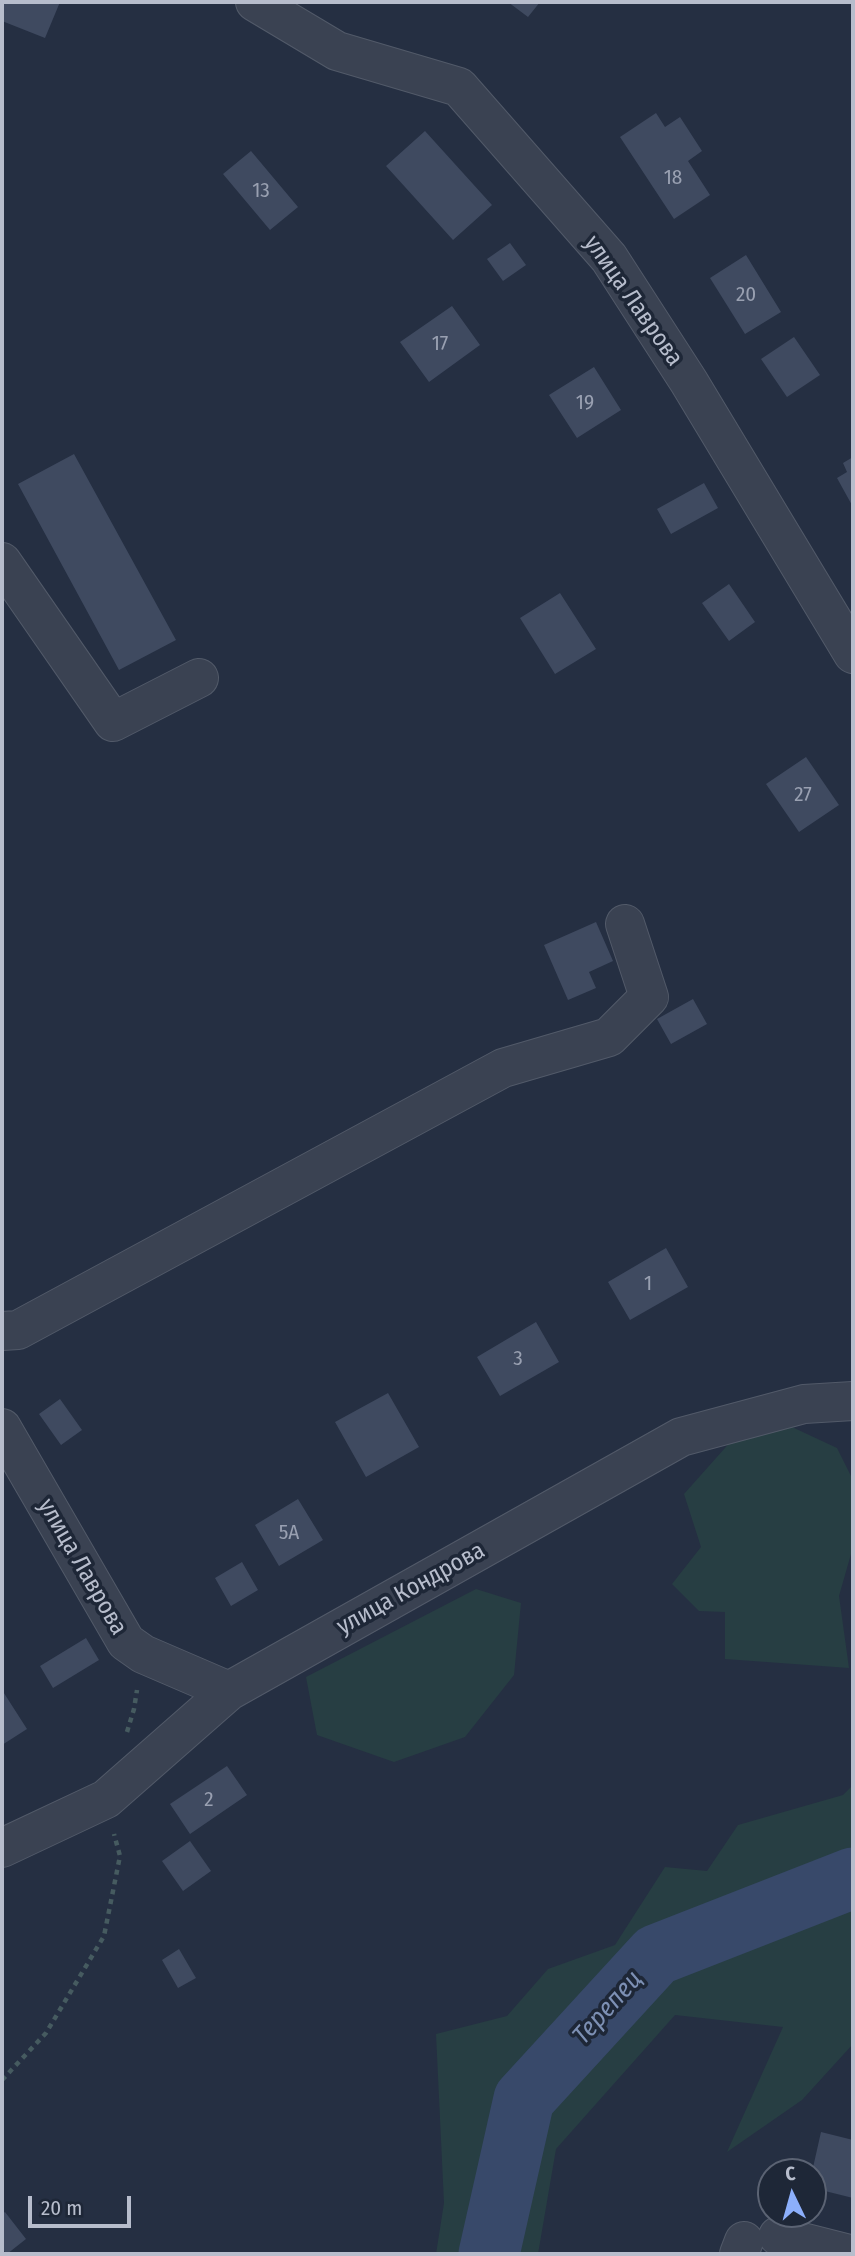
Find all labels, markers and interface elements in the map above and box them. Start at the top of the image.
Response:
house number: 18 [664,165,682,191]
house number: 13 [252,178,270,204]
street label: улица Лаврова [577,230,689,372]
house number: 20 [736,282,756,308]
house number: 17 [432,331,448,357]
house number: 19 [576,390,594,416]
house number: 27 [794,782,812,808]
house number: 1 [644,1271,652,1297]
house number: 3 [513,1346,523,1372]
street label: улица Лаврова [31,1494,133,1640]
house number: 5А [279,1520,299,1546]
street label: улица Кондрова [332,1536,490,1642]
house number: 2 [204,1787,214,1813]
water label: Терепец [567,1965,649,2051]
north arrow [757,2158,827,2228]
text: С [784,2162,796,2185]
scale bar [32,2182,135,2226]
text: 20 m [41,2195,82,2221]

